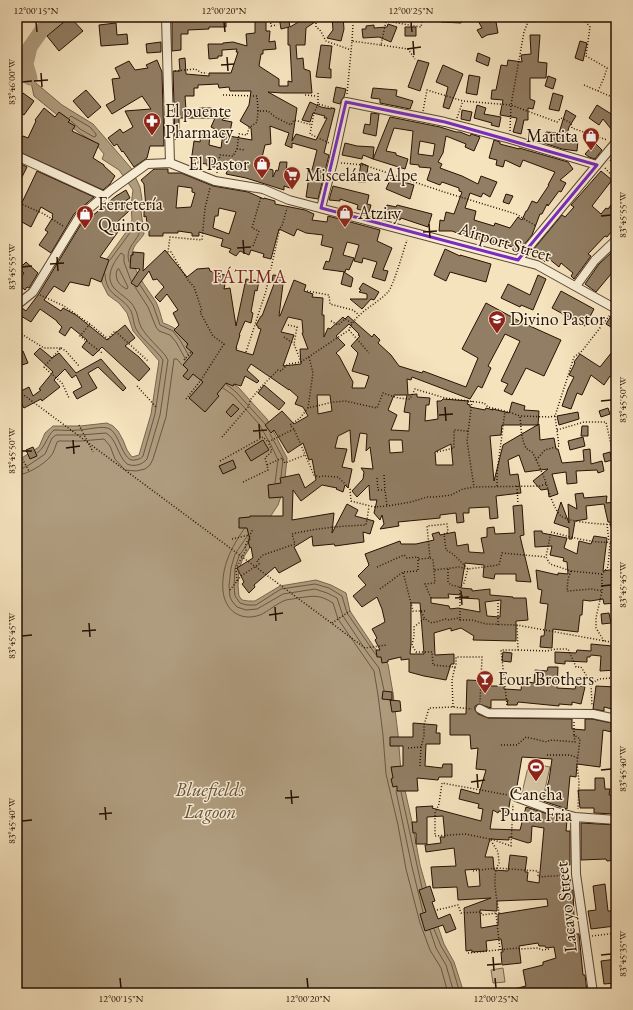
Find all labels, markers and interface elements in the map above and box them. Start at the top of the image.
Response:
text: 12°00'15"N [14,4,59,17]
text: 12°00'20"N [202,4,247,17]
text: 12°00'25"N [389,4,434,17]
text: 83°46'00"W [5,58,18,105]
place label: El puente Pharmacy [165,99,234,143]
pharmacy icon: El puente Pharmacy [142,111,162,136]
place label: Martita [526,124,579,147]
shop icon: Martita [581,126,601,151]
place label: El Pastor [188,152,249,175]
shop icon: El Pastor [252,154,272,179]
place label: Miscelánea Alpe [305,163,417,186]
supermarket icon: Miscelánea Alpe [282,165,302,190]
text: 83°45'55"W [616,191,629,238]
place label: Ferretería Quinto [98,192,164,236]
place label: Atziry [357,201,401,224]
shop icon: Atziry [335,203,355,228]
shop icon: Ferretería Quinto [75,204,95,229]
street label: Airport Street [455,216,555,267]
text: 83°45'55"W [5,243,18,290]
district label: FÁTIMA [212,264,288,289]
place label: Divino Pastor [510,307,605,330]
school or university icon: Divino Pastor [487,309,507,334]
text: 83°45'50"W [616,376,629,423]
text: 83°45'50"W [5,427,18,474]
text: 83°45'45"W [616,561,629,608]
text: 83°45'45"W [5,612,18,659]
place label: Four Brothers [498,667,594,690]
bar icon: Four Brothers [475,669,495,694]
text: 83°45'40"W [616,745,629,792]
sports icon: Cancha Punta Fria [526,757,546,782]
water label: Bluefields Lagoon [175,777,245,824]
place label: Cancha Punta Fria [500,782,573,826]
text: 83°45'40"W [5,797,18,844]
street label: Lacayo Street [549,860,582,954]
text: 83°45'35"W [616,930,629,977]
text: 12°00'15"N [99,992,144,1005]
text: 12°00'20"N [286,992,331,1005]
text: 12°00'25"N [474,992,519,1005]

